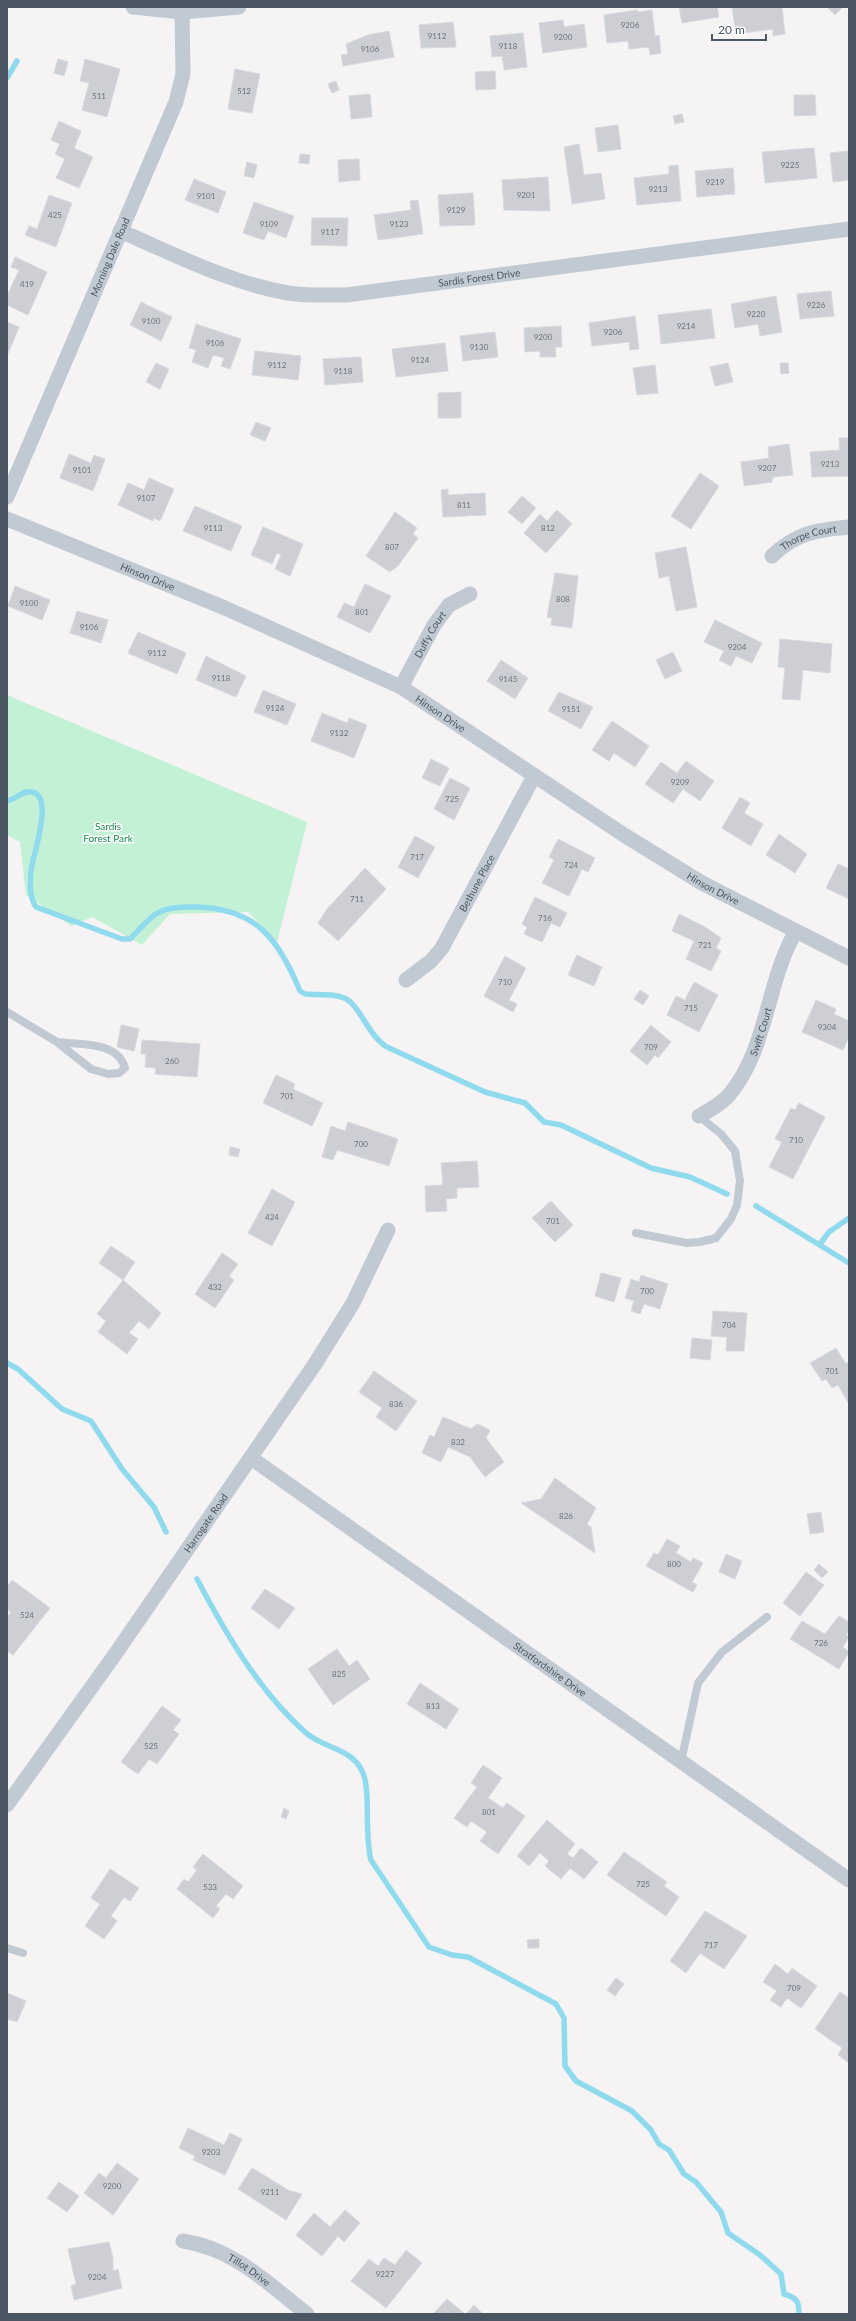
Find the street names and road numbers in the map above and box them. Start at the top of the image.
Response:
street label: Morning Dale Road [87,216,132,298]
street label: Sardis Forest Drive [437,266,521,289]
street label: Thorpe Court [778,522,837,553]
street label: Hinson Drive [119,560,177,593]
street label: Duffy Court [412,608,449,660]
street label: Hinson Drive [413,692,468,734]
street label: Bethune Place [457,852,497,914]
street label: Hinson Drive [685,869,741,907]
street label: Swift Court [747,1006,774,1058]
street label: Harrogate Road [181,1491,230,1555]
street label: Stratfordshire Drive [511,1639,589,1699]
street label: Tillot Drive [226,2251,273,2288]

